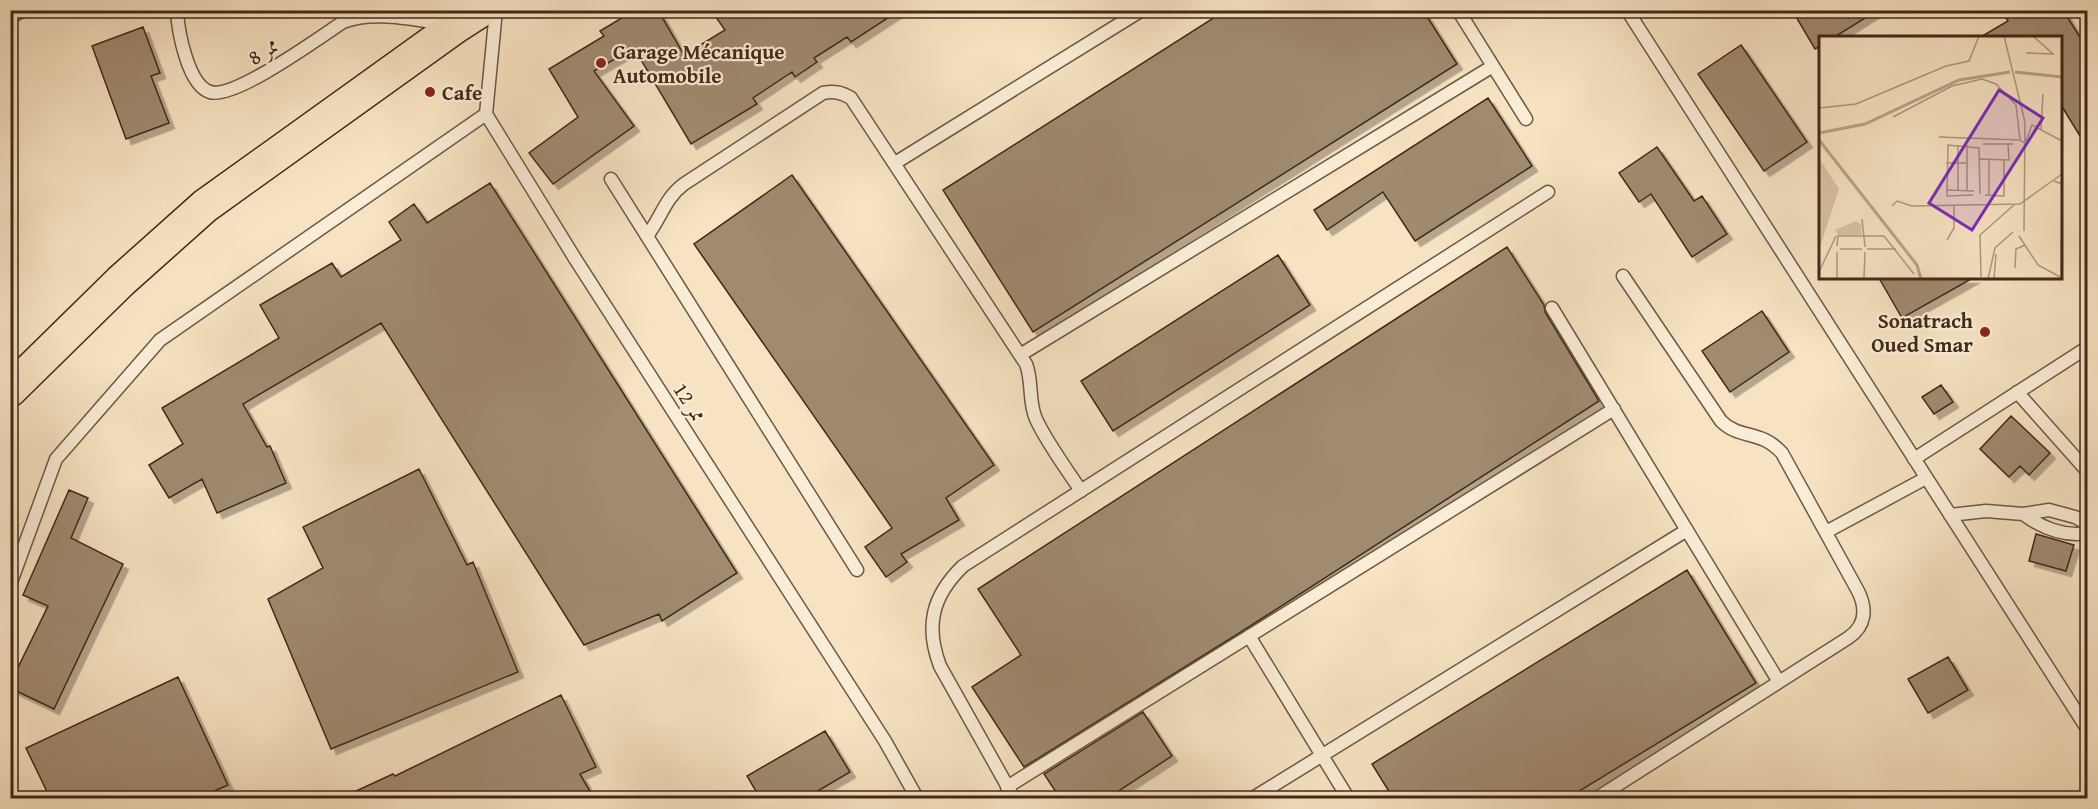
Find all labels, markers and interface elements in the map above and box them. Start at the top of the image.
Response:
street label: ممر 8 [241,29,285,73]
place label: Garage Mécanique Automobile [613,36,785,91]
inset map [1819,36,2062,279]
marker: Garage Mécanique Automobile [594,56,608,70]
place label: Cafe [442,77,482,108]
marker: Cafe [423,85,437,99]
place label: Sonatrach Oued Smar [1871,305,1974,360]
marker: Sonatrach Oued Smar [1978,325,1992,339]
street label: ممر 12 [666,376,714,428]

